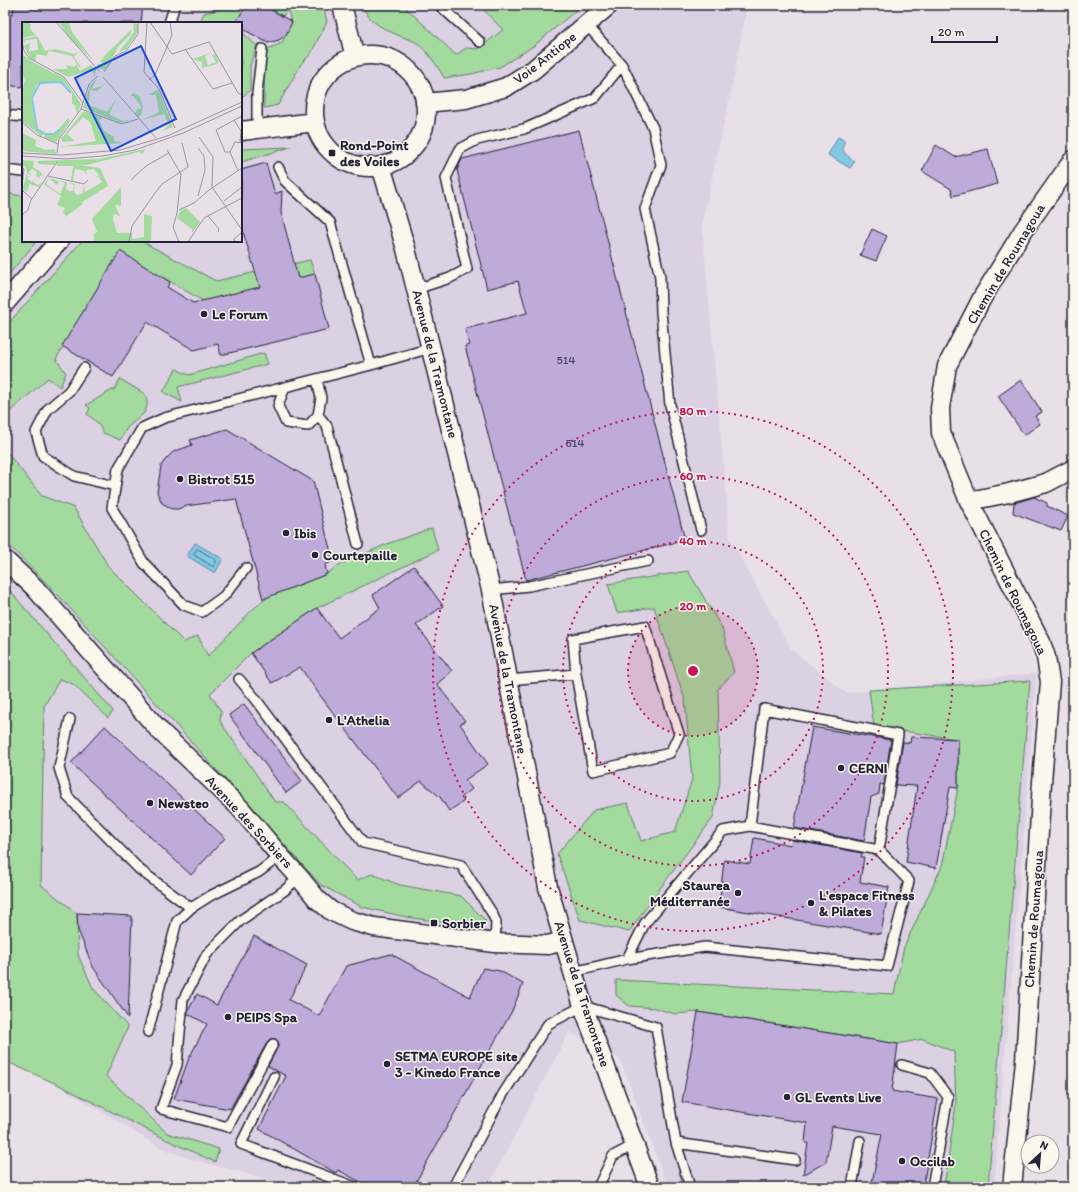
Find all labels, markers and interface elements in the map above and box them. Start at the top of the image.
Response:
scale bar [932,18,997,44]
inset map [22,22,242,242]
text: 20 m [938,25,965,39]
street label: Voie Antiope [510,28,580,88]
place label: Rond-Point des Voiles [340,137,409,170]
marker: Rond-Point des Voiles [327,148,337,158]
street label: Chemin de Roumagoua [963,200,1049,327]
street label: Avenue de la Tramontane [408,288,462,440]
place label: Le Forum [212,306,269,323]
marker: Le Forum [199,309,209,319]
house number: 514 [556,353,576,367]
text: 80 m [680,404,707,418]
house number: 514 [565,436,585,450]
text: 60 m [680,469,707,483]
place label: Bistrot 515 [188,471,255,488]
marker: Bistrot 515 [175,474,185,484]
place label: Ibis [294,525,316,542]
street label: Chemin de Roumagoua [975,526,1051,658]
marker: Ibis [281,528,291,538]
text: 40 m [679,534,708,548]
place label: Courtepaille [323,547,398,564]
marker: Courtepaille [310,550,320,560]
text: 20 m [680,599,707,613]
street label: Avenue de la Tramontane [485,603,531,756]
centre of rings [686,664,700,678]
place label: L'Athelia [337,712,390,729]
marker: L'Athelia [324,715,334,725]
place label: CERNI [849,760,888,777]
marker: CERNI [836,763,846,773]
street label: Avenue des Sorbiers [202,772,296,872]
place label: Newsteo [158,795,209,812]
marker: Newsteo [145,798,155,808]
street label: Chemin de Roumagoua [1021,849,1047,988]
place label: Staurea Méditerranée [650,877,731,910]
place label: L'espace Fitness & Pilates [819,887,915,920]
marker: Staurea Méditerranée [733,888,743,898]
marker: L'espace Fitness & Pilates [806,898,816,908]
place label: Sorbier [442,915,486,932]
marker: Sorbier [429,918,439,928]
street label: Avenue de la Tramontane [550,919,614,1069]
place label: PEIPS Spa [236,1009,298,1026]
marker: PEIPS Spa [223,1012,233,1022]
place label: SETMA EUROPE site 3 - Kinedo France [395,1048,518,1081]
marker: SETMA EUROPE site 3 - Kinedo France [382,1059,392,1069]
place label: GL Events Live [795,1089,882,1106]
marker: GL Events Live [782,1092,792,1102]
north arrow [1020,1134,1060,1174]
text: N [1038,1138,1050,1153]
place label: Occilab [910,1153,955,1170]
marker: Occilab [897,1156,907,1166]

